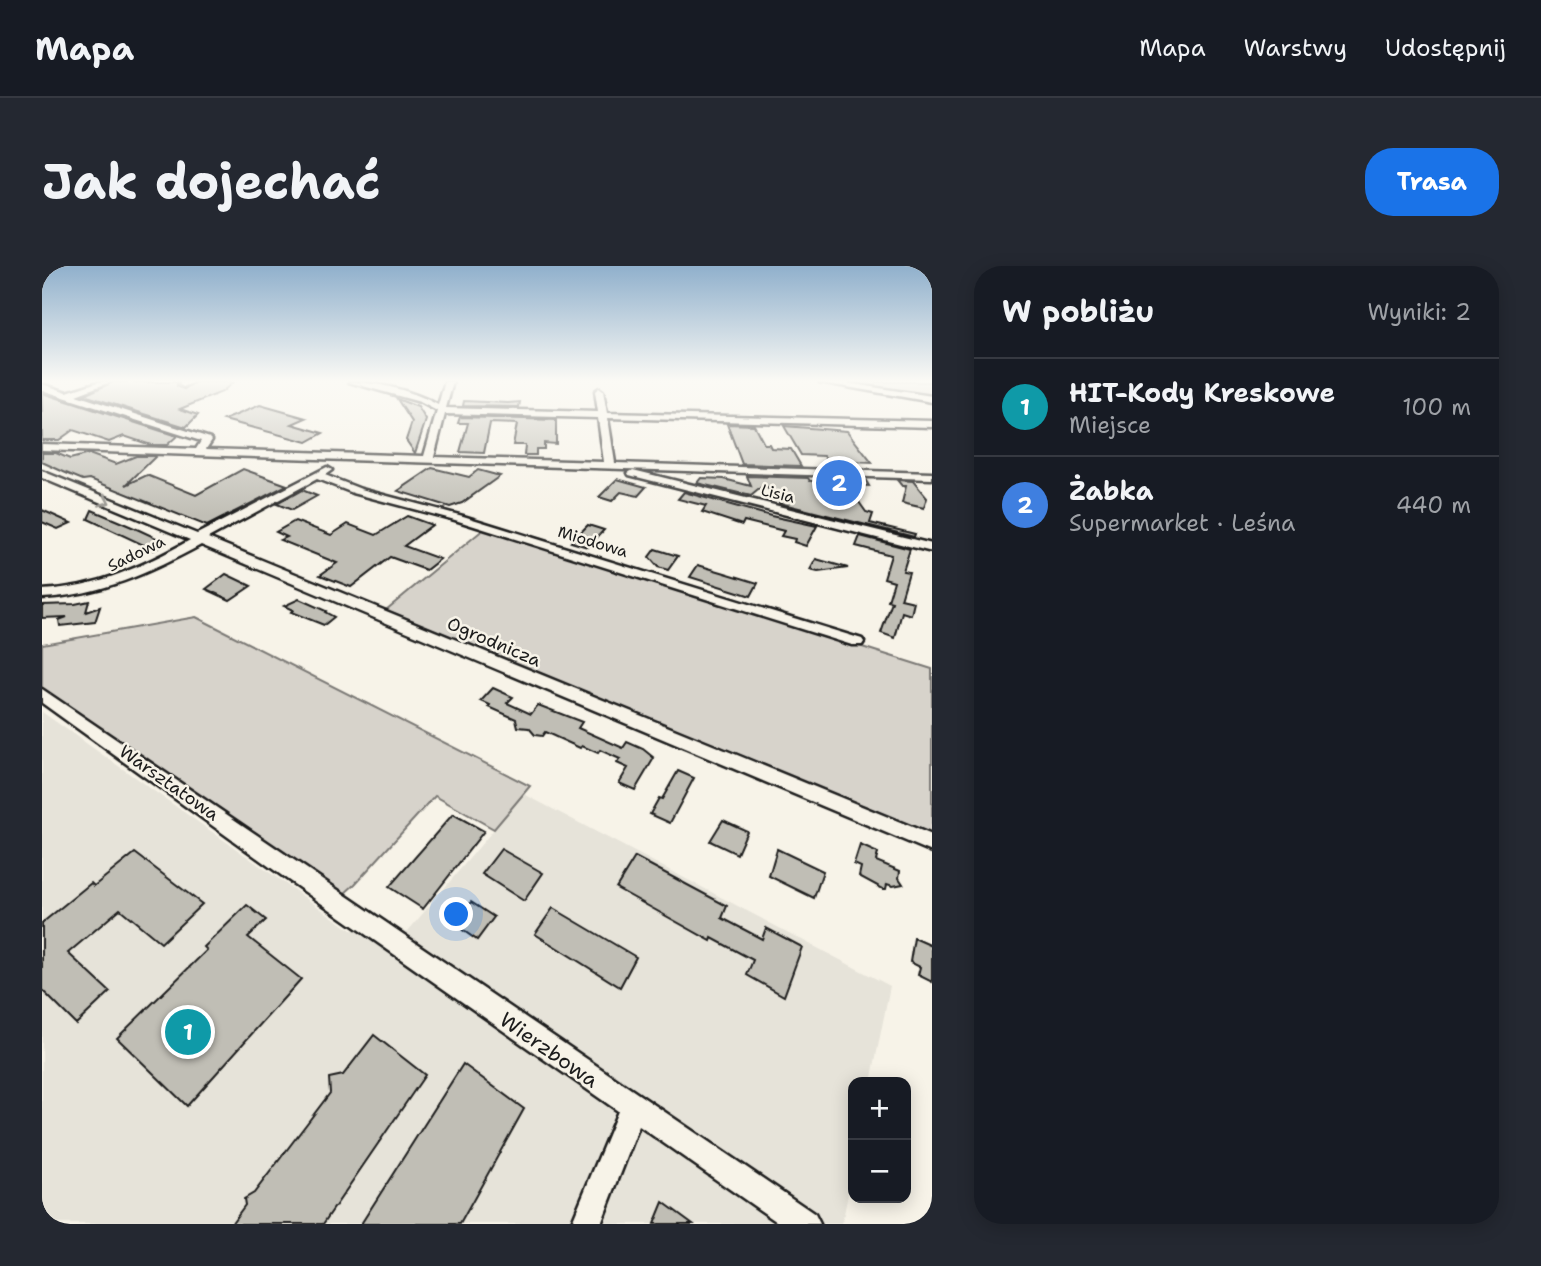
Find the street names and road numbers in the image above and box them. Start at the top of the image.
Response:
street label: Lisia [759,479,797,508]
street label: Miodowa [555,521,631,562]
street label: Sadowa [104,530,169,576]
street label: Ogrodnicza [443,611,545,673]
street label: Warsztatowa [114,740,224,826]
street label: Wierzbowa [494,1006,604,1094]

